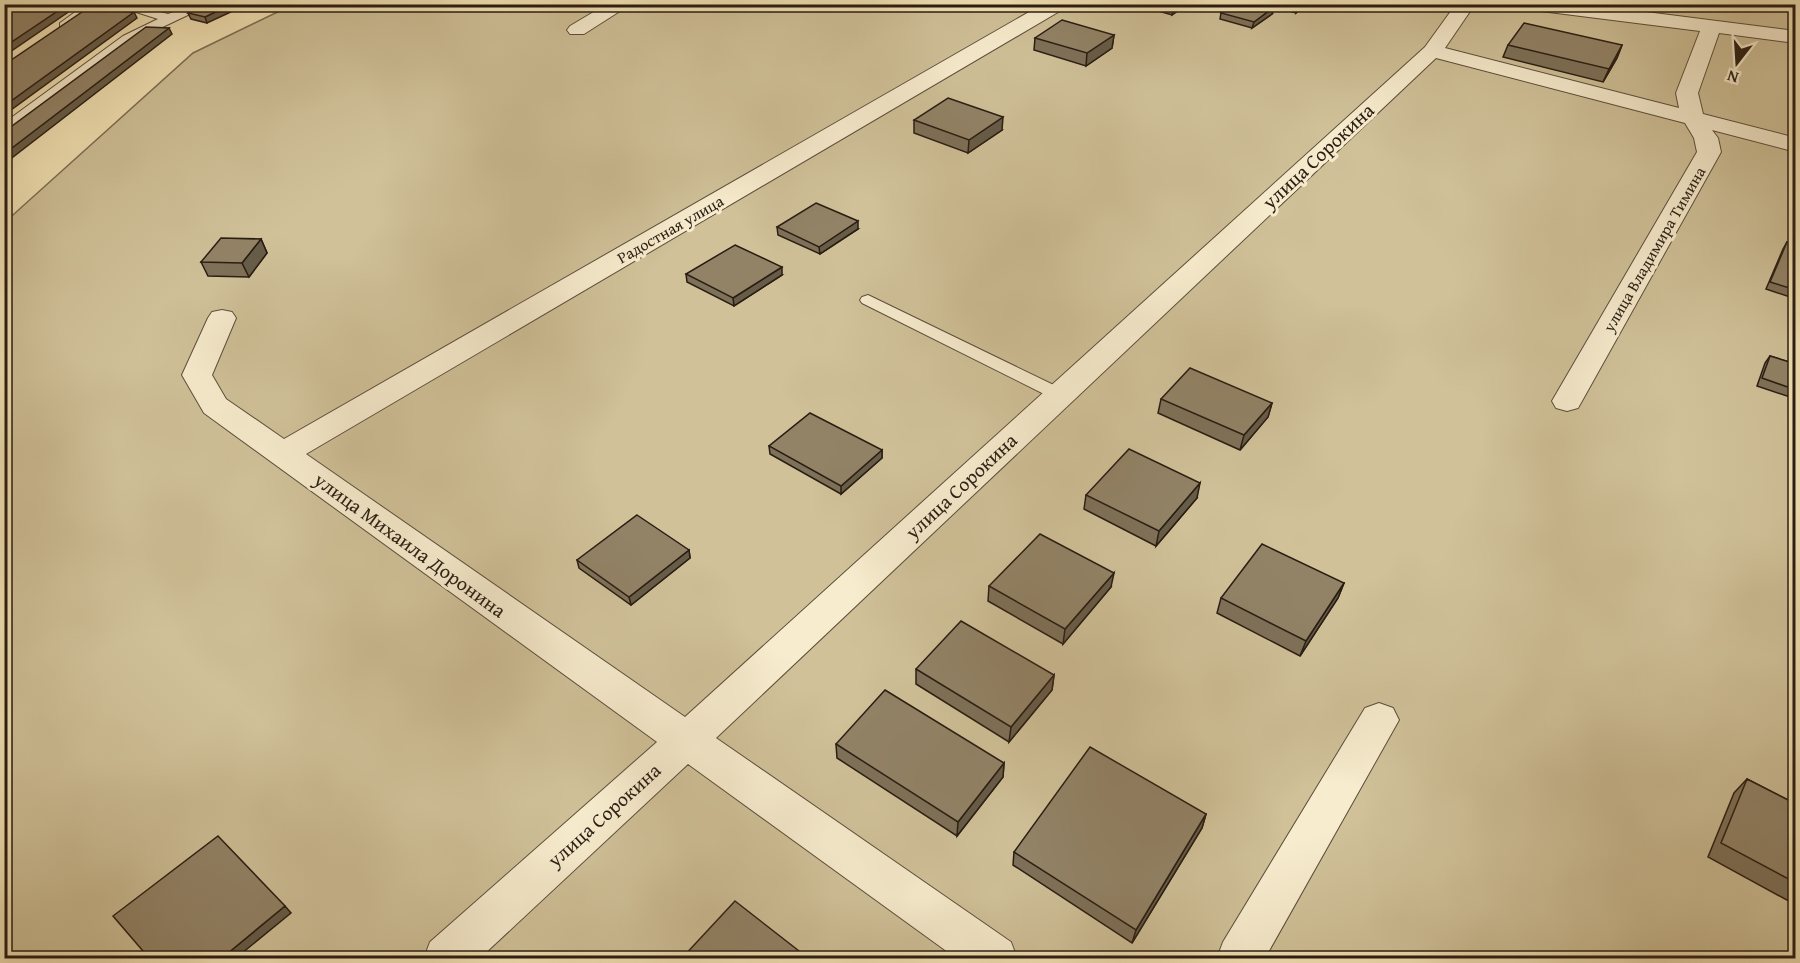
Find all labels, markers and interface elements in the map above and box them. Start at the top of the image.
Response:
north arrow [1707,33,1767,93]
text: N [1724,64,1741,90]
street label: улица Сорокина [1254,96,1381,216]
street label: улица Владимира Тимина [1596,161,1711,337]
street label: Радостная улица [612,189,728,269]
street label: улица Сорокина [897,426,1024,546]
street label: улица Михаила Доронина [307,464,513,625]
street label: улица Сорокина [540,755,667,874]

